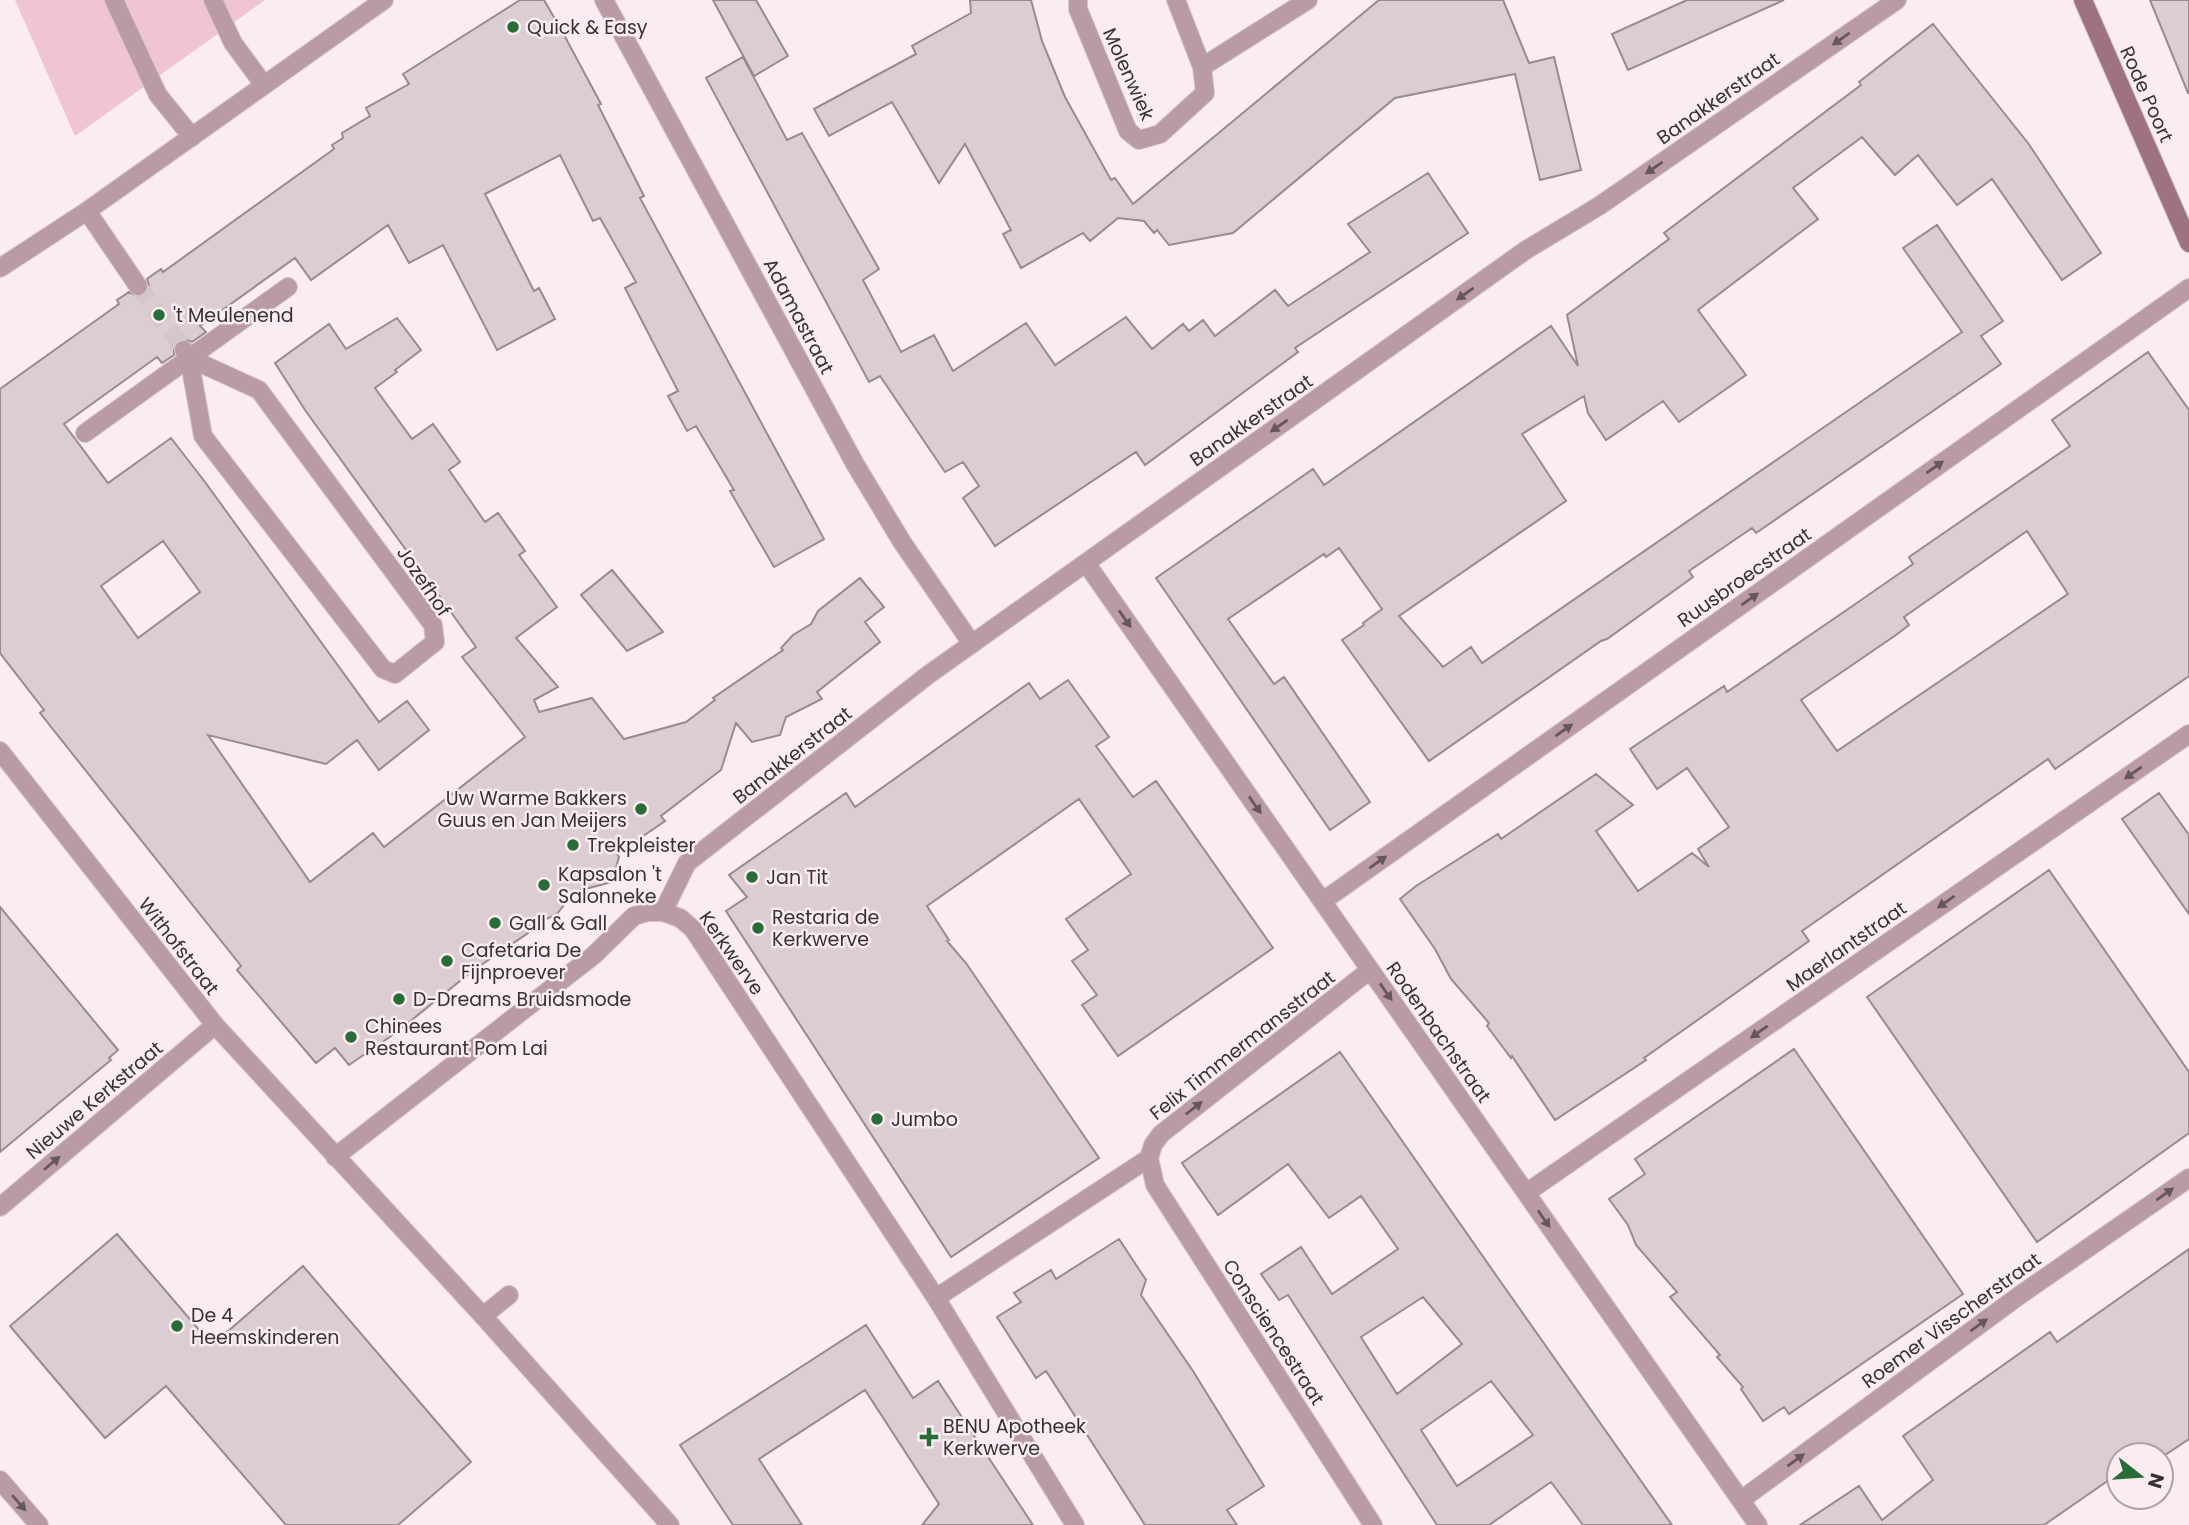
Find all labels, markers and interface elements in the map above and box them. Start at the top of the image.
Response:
place label: Quick & Easy [527,14,648,41]
marker: Quick & Easy [505,19,521,35]
street label: Molenwiek [1096,24,1161,125]
one-way arrow [1832,32,1850,46]
street label: Rode Poort [2113,42,2180,147]
street label: Banakkerstraat [1651,46,1785,151]
one-way arrow [1645,161,1663,175]
street label: Adamastraat [757,254,840,379]
one-way arrow [1456,287,1474,301]
place label: 't Meulenend [173,302,294,329]
marker: 't Meulenend [151,307,167,323]
street label: Banakkerstraat [1184,368,1318,473]
one-way arrow [1270,419,1288,433]
one-way arrow [1926,460,1944,474]
street label: Ruusbroecstraat [1672,521,1817,634]
street label: Jozefhof [390,541,457,622]
one-way arrow [1741,592,1759,606]
one-way arrow [1118,610,1132,628]
street label: Banakkerstraat [727,700,858,811]
one-way arrow [1555,724,1573,738]
one-way arrow [2124,766,2142,780]
place label: Uw Warme Bakkers Guus en Jan Meijers [437,785,627,834]
one-way arrow [1248,796,1262,814]
marker: Uw Warme Bakkers Guus en Jan Meijers [633,801,649,817]
place label: Trekpleister [587,832,696,859]
marker: Trekpleister [565,837,581,853]
one-way arrow [1369,855,1387,869]
place label: Kapsalon 't Salonneke [558,861,662,910]
place label: Jan Tit [766,864,828,891]
marker: Jan Tit [744,869,760,885]
marker: Kapsalon 't Salonneke [536,877,552,893]
street label: Withofstraat [132,892,225,1001]
street label: Maerlantstraat [1781,895,1912,998]
one-way arrow [1937,895,1955,909]
place label: Restaria de Kerkwerve [772,904,879,953]
street label: Kerkwerve [693,906,770,1001]
place label: Gall & Gall [509,910,607,937]
marker: Gall & Gall [487,915,503,931]
marker: Restaria de Kerkwerve [750,920,766,936]
place label: Cafetaria De Fijnproever [461,937,581,986]
marker: Cafetaria De Fijnproever [439,953,455,969]
street label: Rodenbachstraat [1380,956,1497,1108]
street label: Felix Timmermansstraat [1144,964,1341,1126]
one-way arrow [1379,983,1393,1001]
place label: D-Dreams Bruidsmode [413,986,631,1013]
marker: D-Dreams Bruidsmode [391,991,407,1007]
place label: Chinees Restaurant Pom Lai [365,1013,548,1062]
one-way arrow [1750,1025,1768,1039]
marker: Chinees Restaurant Pom Lai [343,1029,359,1045]
street label: Nieuwe Kerkstraat [20,1035,169,1166]
one-way arrow [1184,1101,1202,1116]
place label: Jumbo [891,1106,958,1133]
marker: Jumbo [869,1111,885,1127]
one-way arrow [43,1155,61,1171]
one-way arrow [2156,1188,2175,1201]
one-way arrow [1537,1210,1551,1228]
street label: Roemer Visscherstraat [1856,1246,2046,1395]
street label: Consciencestraat [1216,1254,1331,1411]
place label: De 4 Heemskinderen [191,1302,339,1351]
marker: De 4 Heemskinderen [169,1318,185,1334]
one-way arrow [1970,1319,1988,1333]
place label: BENU Apotheek Kerkwerve [943,1413,1086,1462]
marker: BENU Apotheek Kerkwerve [921,1429,937,1445]
north arrow [2105,1441,2175,1511]
one-way arrow [1787,1453,1805,1467]
text: N [2141,1470,2171,1492]
one-way arrow [11,1494,26,1511]

